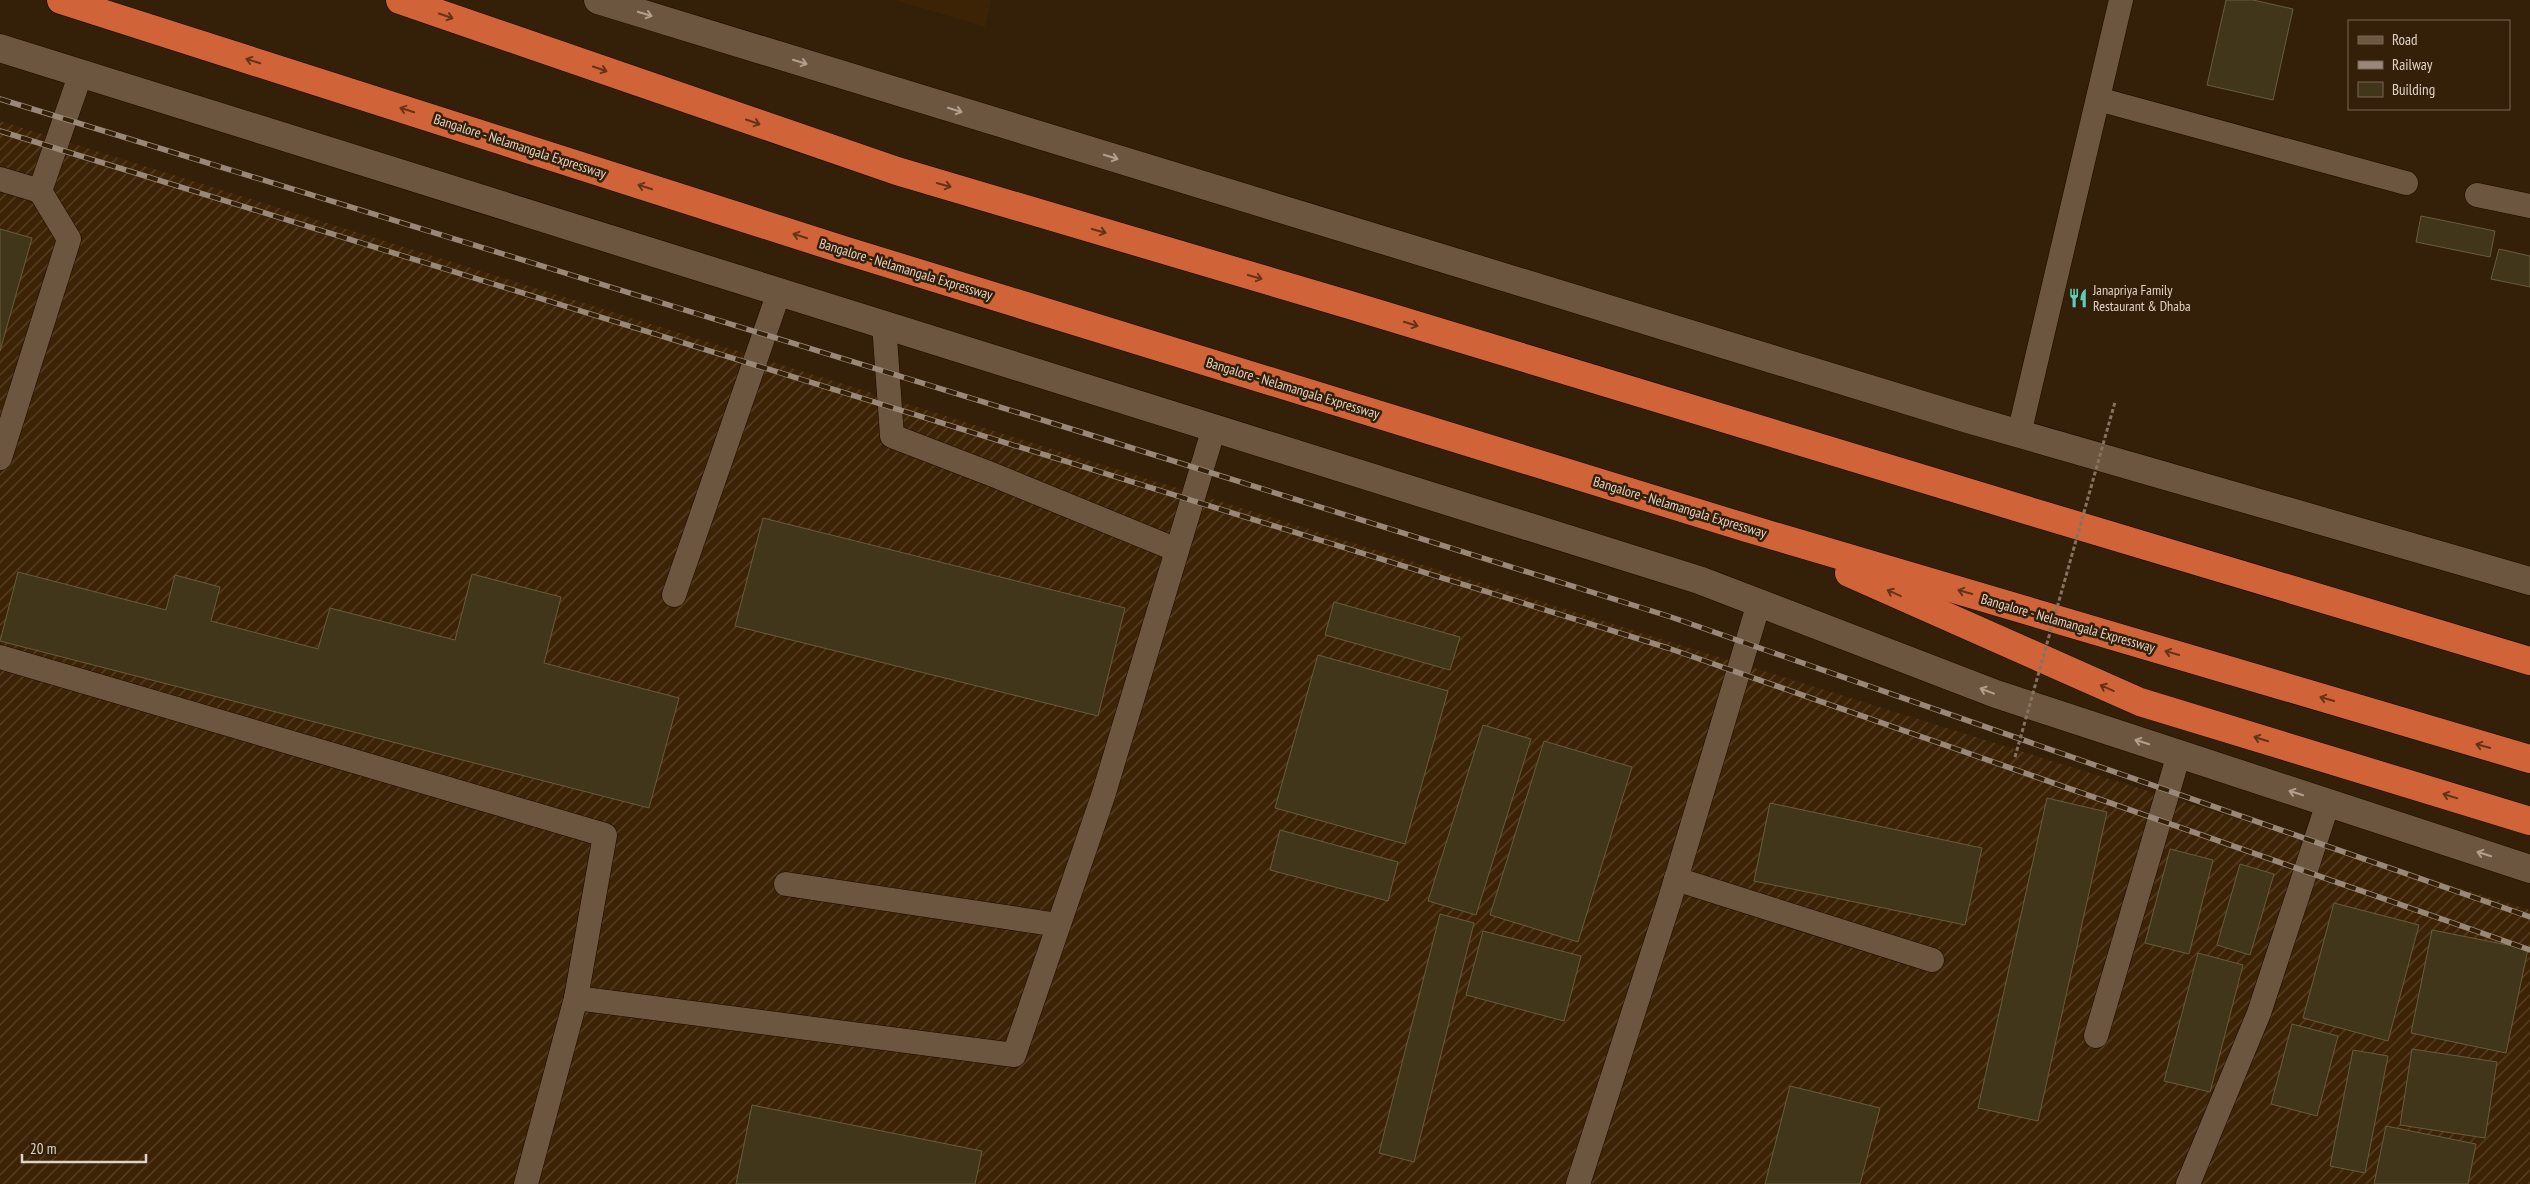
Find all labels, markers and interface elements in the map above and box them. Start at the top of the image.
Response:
one-way arrow [636,10,652,20]
one-way arrow [438,12,453,21]
legend [2348,20,2510,110]
text: Road [2392,30,2418,49]
one-way arrow [245,55,261,65]
text: Railway [2392,55,2433,74]
one-way arrow [792,58,807,67]
one-way arrow [592,65,607,74]
text: Building [2392,80,2435,99]
one-way arrow [400,105,416,115]
one-way arrow [947,105,963,115]
street label: Bangalore - Nelamangala Expressway [431,110,609,183]
one-way arrow [745,118,761,127]
one-way arrow [1102,153,1118,163]
one-way arrow [935,180,951,190]
one-way arrow [638,181,654,191]
one-way arrow [1091,226,1107,236]
one-way arrow [792,231,808,241]
street label: Bangalore - Nelamangala Expressway [817,234,996,304]
one-way arrow [1247,273,1263,282]
place label: Janapriya Family Restaurant & Dhaba [2092,281,2191,315]
restaurant icon: Janapriya Family Restaurant & Dhaba [2067,287,2089,309]
one-way arrow [1403,319,1419,329]
street label: Bangalore - Nelamangala Expressway [1204,353,1383,423]
street label: Bangalore - Nelamangala Expressway [1591,472,1770,542]
one-way arrow [1958,587,1974,597]
one-way arrow [1887,588,1902,598]
street label: Bangalore - Nelamangala Expressway [1979,589,2158,657]
one-way arrow [2164,648,2180,658]
one-way arrow [2100,682,2115,692]
one-way arrow [1980,686,1996,695]
one-way arrow [2320,694,2336,704]
one-way arrow [2253,734,2269,744]
one-way arrow [2134,737,2150,746]
one-way arrow [2476,740,2492,750]
one-way arrow [2288,787,2304,797]
one-way arrow [2442,791,2458,801]
one-way arrow [2476,849,2492,858]
scale bar [22,1132,146,1164]
text: 20 m [30,1139,56,1158]

